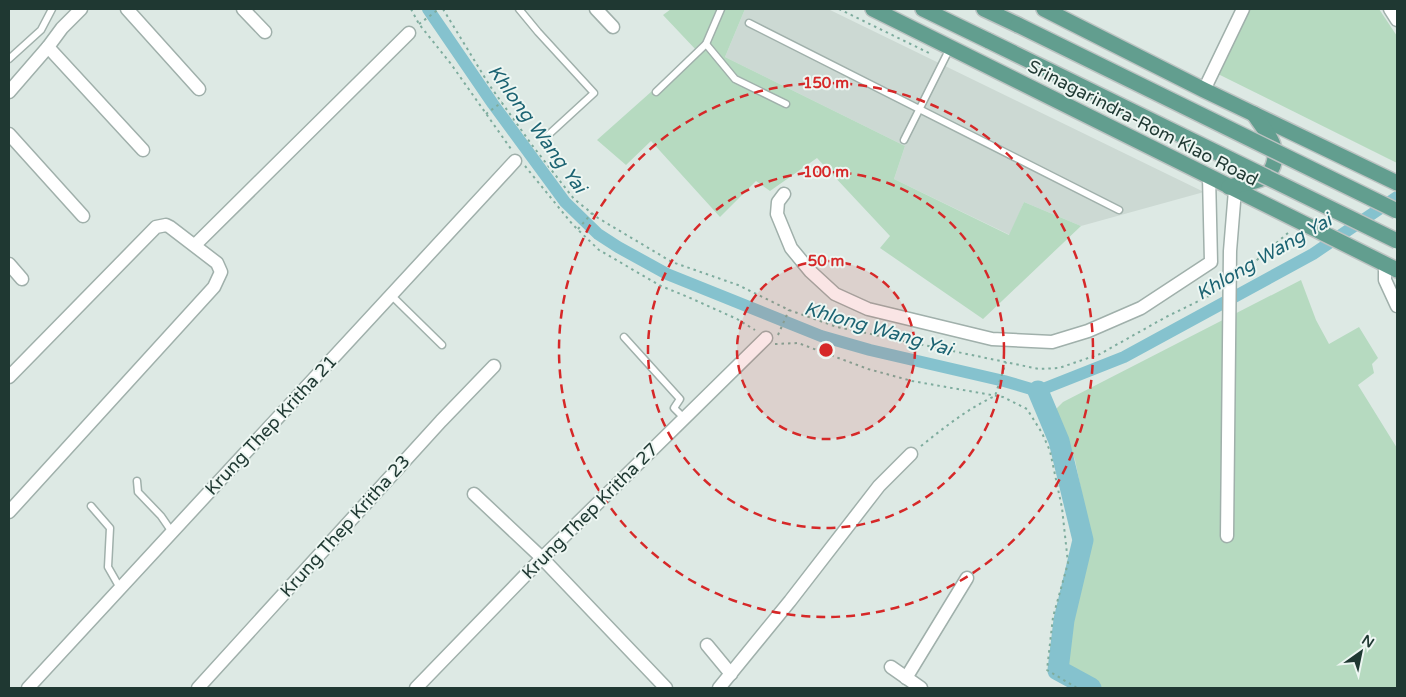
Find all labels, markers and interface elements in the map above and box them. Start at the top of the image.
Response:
street label: Srinagarindra-Rom Klao Road [1024,55,1262,191]
water label: Khlong Wang Yai [483,61,592,199]
text: 150 m [803,74,849,92]
text: 100 m [803,163,849,181]
water label: Khlong Wang Yai [1192,208,1338,305]
text: 50 m [808,252,844,270]
water label: Khlong Wang Yai [802,297,957,361]
centre of rings [817,341,835,359]
street label: Krung Thep Kritha 21 [200,350,342,500]
street label: Krung Thep Kritha 27 [517,438,663,584]
street label: Krung Thep Kritha 23 [275,450,415,602]
north arrow [1336,627,1386,677]
text: N [1358,631,1377,652]

